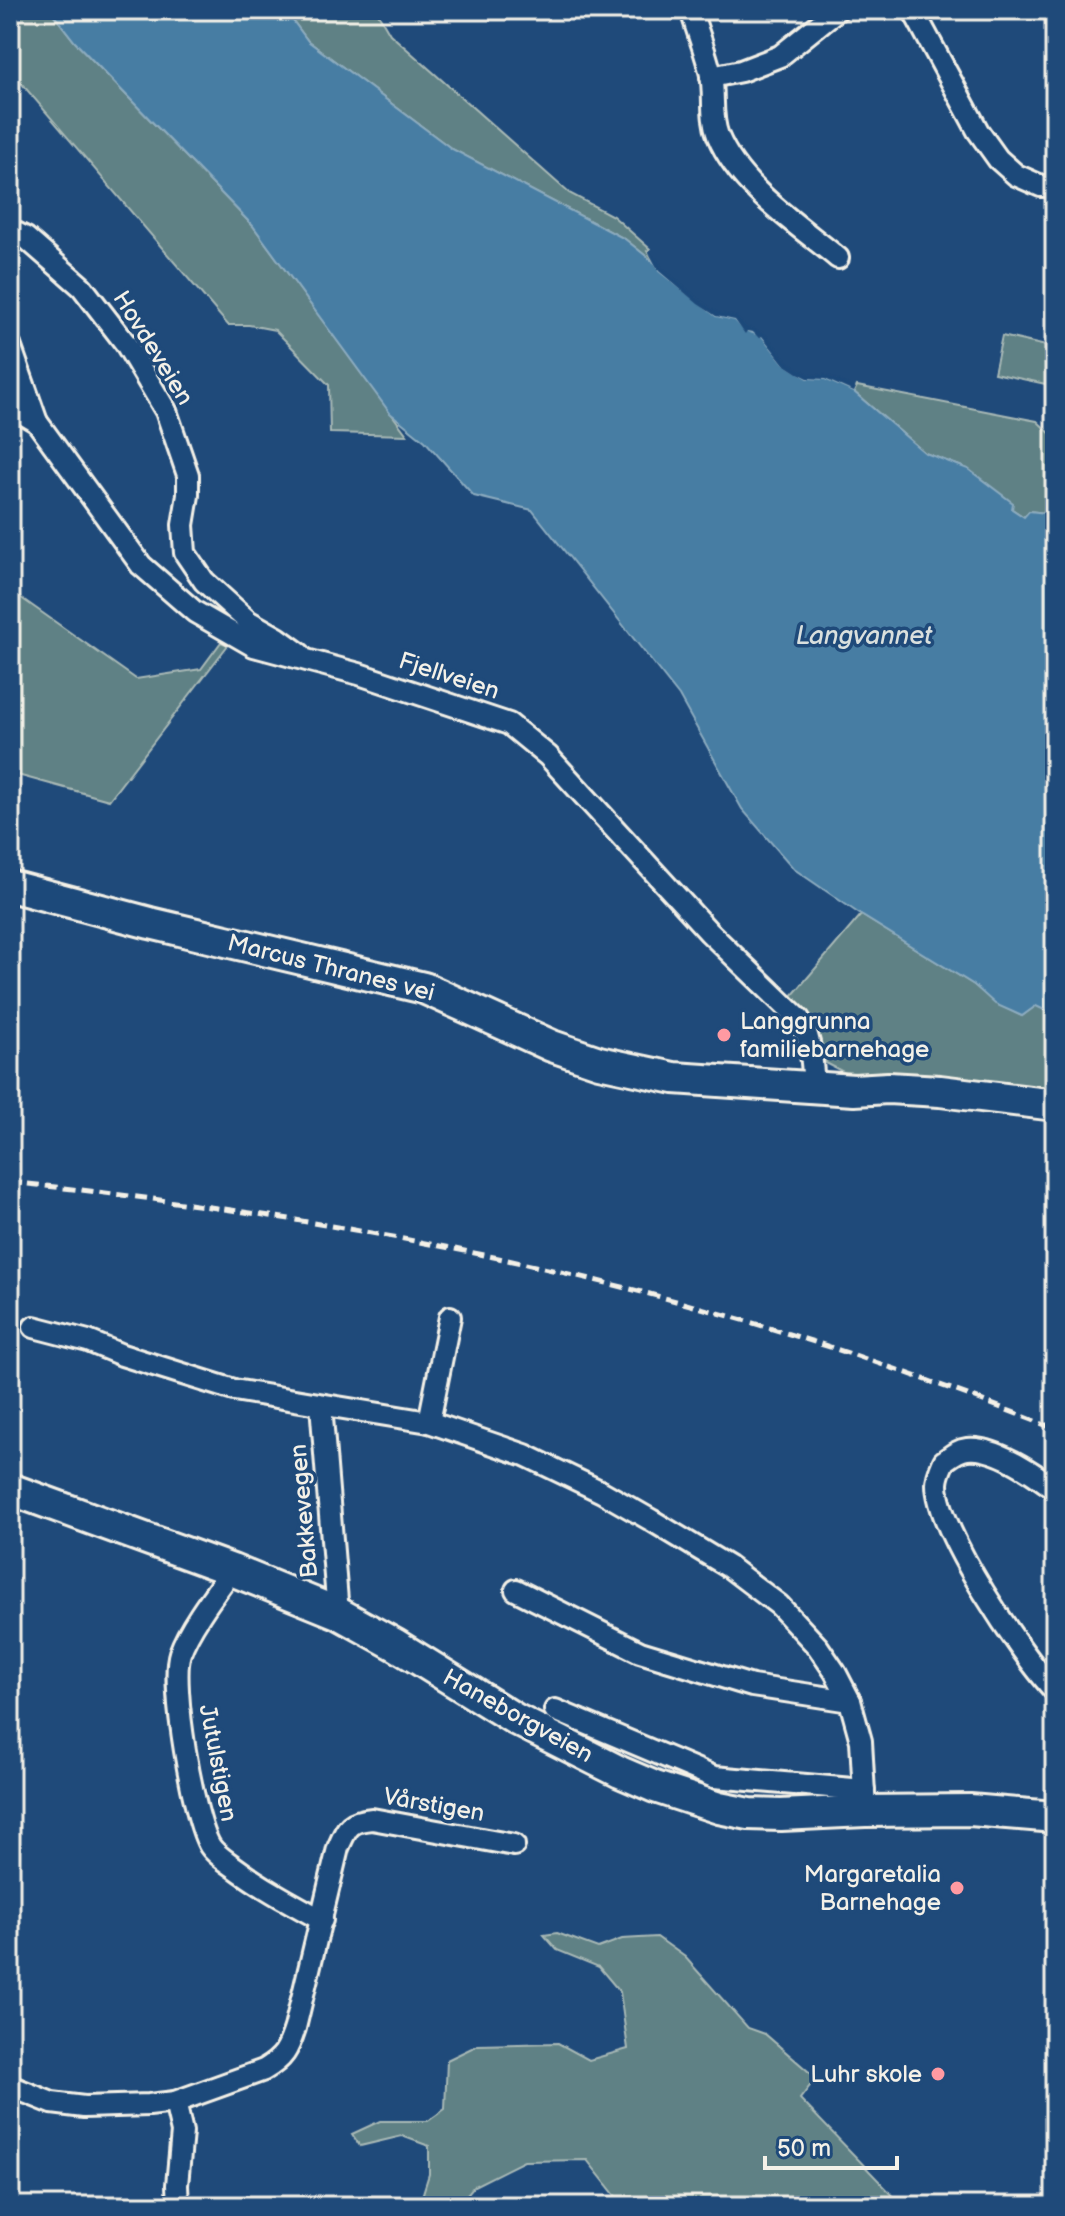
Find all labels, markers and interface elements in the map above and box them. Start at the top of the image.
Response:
street label: Hovdeveien [107,286,199,410]
water label: Langvannet [796,621,933,652]
street label: Fjellveien [395,646,503,706]
street label: Marcus Thranes vei [224,928,438,1008]
place label: Langgrunna familiebarnehage [740,1007,929,1064]
marker: Langgrunna familiebarnehage [715,1026,733,1044]
street label: Bakkevegen [284,1443,324,1579]
street label: Haneborgveien [438,1663,598,1769]
street label: Jutulstigen [192,1702,244,1824]
street label: Vårstigen [381,1782,487,1828]
place label: Margaretalia Barnehage [804,1860,941,1917]
marker: Margaretalia Barnehage [948,1879,966,1897]
place label: Luhr skole [810,2060,922,2089]
marker: Luhr skole [929,2065,947,2083]
scale bar [765,2120,897,2170]
text: 50 m [777,2134,831,2163]

